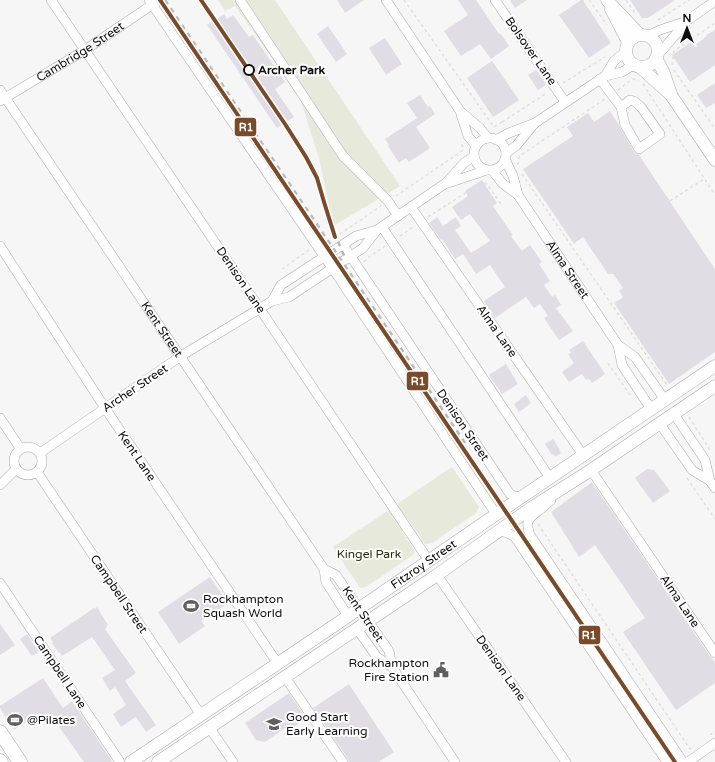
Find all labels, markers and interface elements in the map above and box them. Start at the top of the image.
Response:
north arrow [667,8,707,48]
text: N [683,12,691,25]
street label: Bolsover Lane [502,14,560,88]
street label: Cambridge Street [34,19,127,85]
place label: Archer Park [258,63,326,77]
marker: Archer Park [243,64,255,76]
line badge: R1 [234,117,257,137]
text: R1 [239,121,253,134]
street label: Alma Street [543,238,592,302]
street label: Denison Lane [214,244,268,316]
street label: Kent Street [138,299,186,360]
street label: Alma Lane [474,302,520,360]
street label: Archer Street [100,361,171,415]
line badge: R1 [406,371,429,391]
text: R1 [411,375,425,388]
street label: Denison Street [434,386,492,464]
street label: Kent Lane [115,428,159,484]
street label: Fitzroy Street [388,537,459,592]
park label: Kingel Park [337,547,402,561]
street label: Campbell Street [88,552,151,636]
street label: Alma Lane [657,572,703,630]
street label: Kent Street [339,584,387,645]
place label: Rockhampton Squash World [203,592,283,620]
sports icon: Rockhampton Squash World [182,597,200,615]
line badge: R1 [578,625,601,645]
text: R1 [582,629,596,642]
street label: Denison Lane [473,632,529,704]
street label: Campbell Lane [30,633,90,711]
place label: Rockhampton Fire Station [349,656,429,684]
public building icon: Rockhampton Fire Station [432,661,450,679]
place label: Good Start Early Learning [286,710,368,738]
sports icon: @Pilates [6,711,24,729]
place label: @Pilates [27,713,76,727]
school or university icon: Good Start Early Learning [265,715,283,733]

